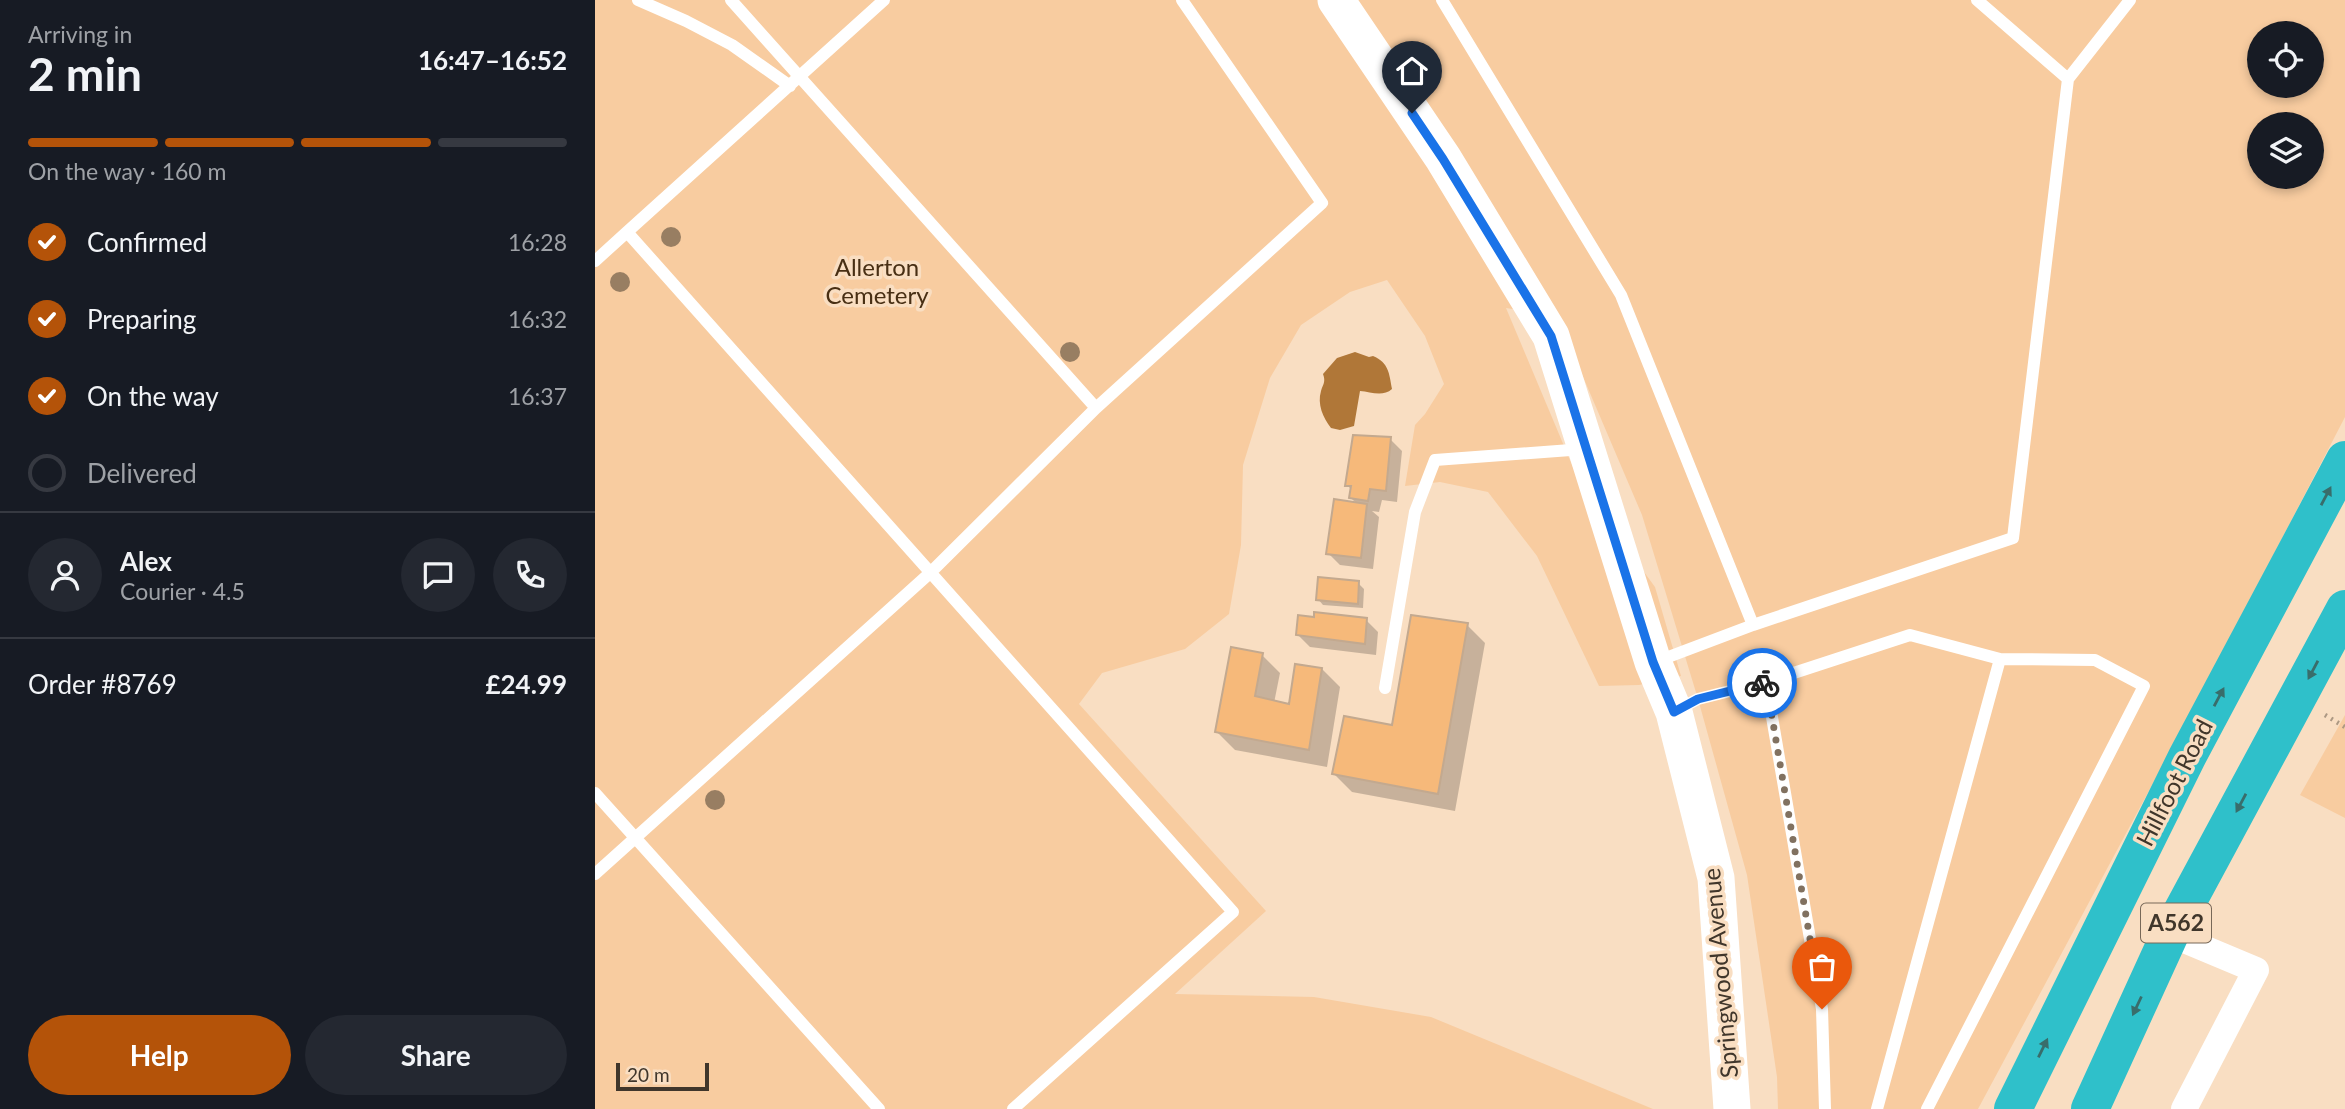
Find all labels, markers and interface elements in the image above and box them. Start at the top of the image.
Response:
text: Arriving in [28,20,132,48]
map controls [2247,21,2324,189]
button: locate [2247,21,2324,98]
pin [1382,41,1442,113]
text: 16:47–16:52 [418,44,567,76]
text: 2 min [28,46,142,101]
icon: home [1393,52,1431,90]
button: layers [2247,112,2324,189]
text: On the way · 160 m [28,157,227,185]
icon: check [28,223,66,261]
text: Confirmed [87,226,207,258]
text: 16:28 [508,228,567,256]
park label: Allerton Cemetery [825,252,929,309]
icon: check [28,300,66,338]
text: Preparing [87,303,196,335]
text: 16:32 [508,305,567,333]
icon: check [28,377,66,415]
text: On the way [87,380,219,412]
text: 16:37 [508,382,567,410]
text: Delivered [87,457,197,489]
one-way arrow [2320,486,2332,506]
button: person [28,538,102,612]
button: chat [401,538,475,612]
button: phone [493,538,567,612]
text: Alex [120,545,172,577]
text: Courier · 4.5 [120,577,245,605]
courier [1727,648,1797,718]
one-way arrow [2307,660,2319,679]
icon: bike [1743,664,1781,702]
text: Order #8769 [28,668,177,700]
text: £24.99 [485,668,567,700]
one-way arrow [2213,687,2225,706]
street label: Hillfoot Road [2129,714,2218,850]
one-way arrow [2235,793,2247,813]
street label: Springwood Avenue [1696,867,1743,1079]
road number: A562 [2141,904,2211,942]
pin [1792,937,1852,1009]
icon: bag [1803,948,1841,986]
one-way arrow [2131,995,2142,1016]
button: Help [28,1015,291,1095]
button: Share [305,1015,567,1095]
one-way arrow [2038,1038,2049,1058]
scale bar [616,1060,709,1092]
text: 20 m [627,1063,670,1086]

